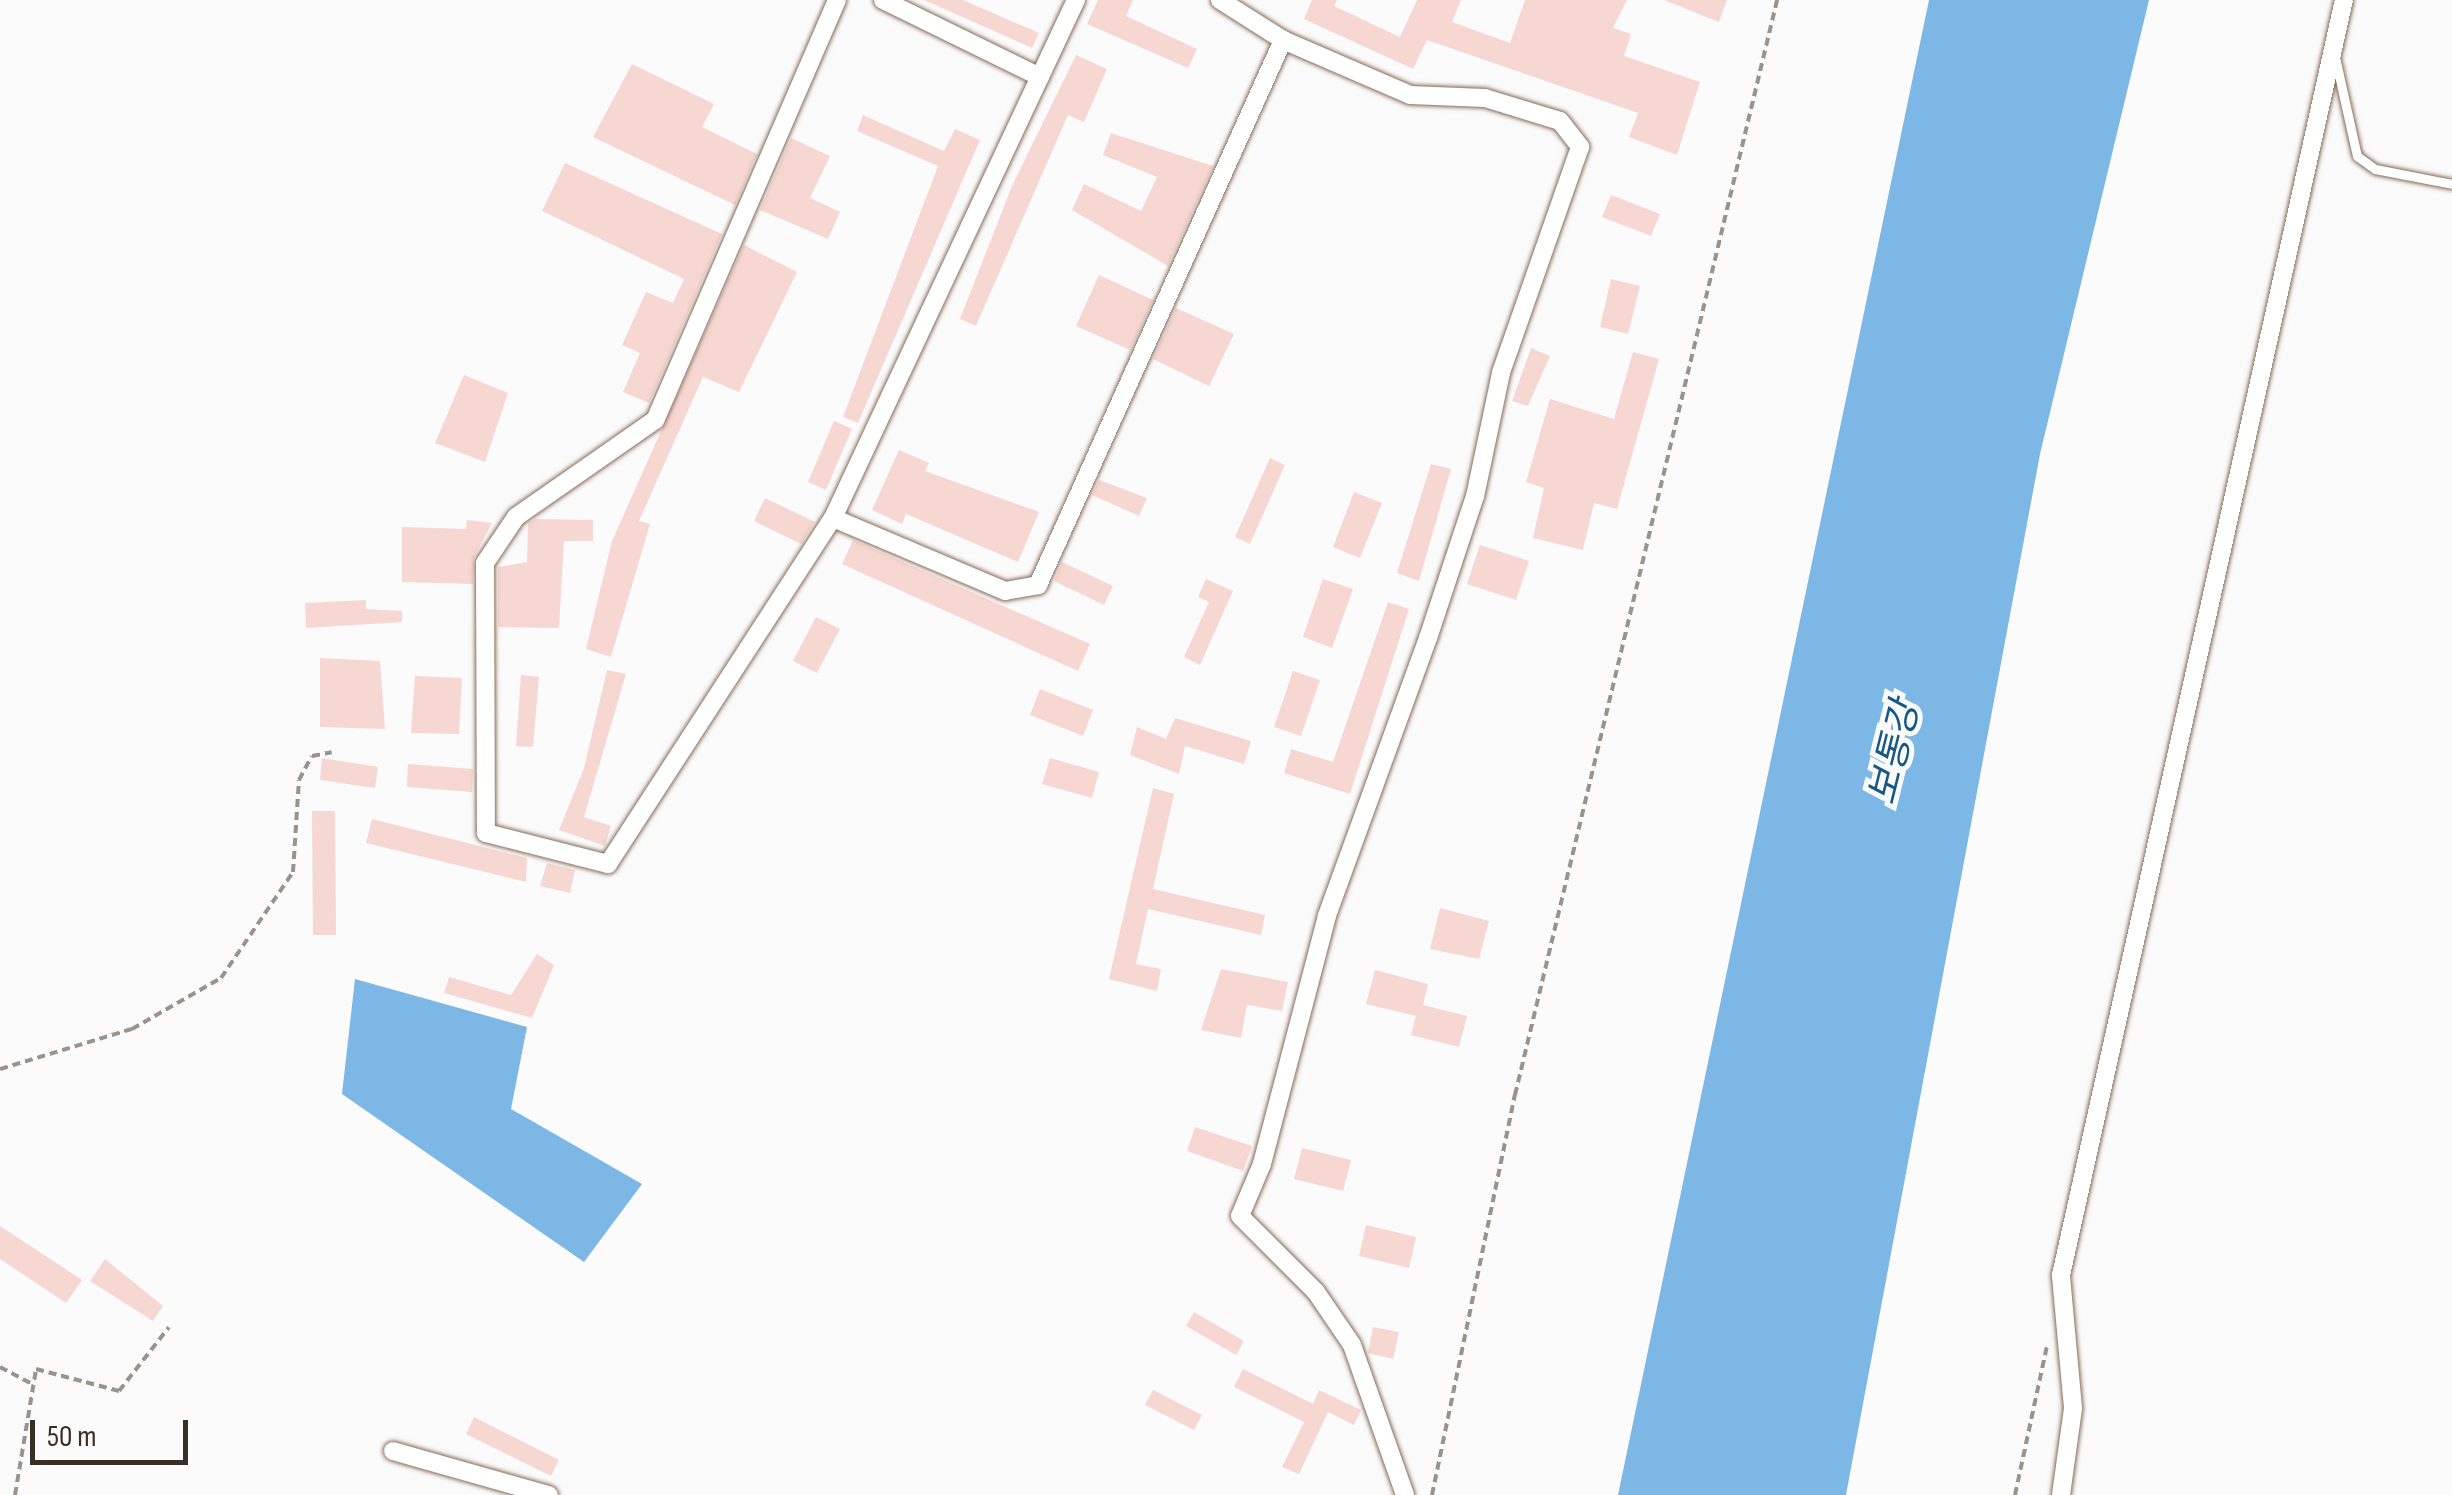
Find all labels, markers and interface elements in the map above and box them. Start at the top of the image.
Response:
water label: 보통강 [1860,697,1930,809]
scale bar [35,1400,192,1462]
text: 50 m [47,1419,96,1455]

